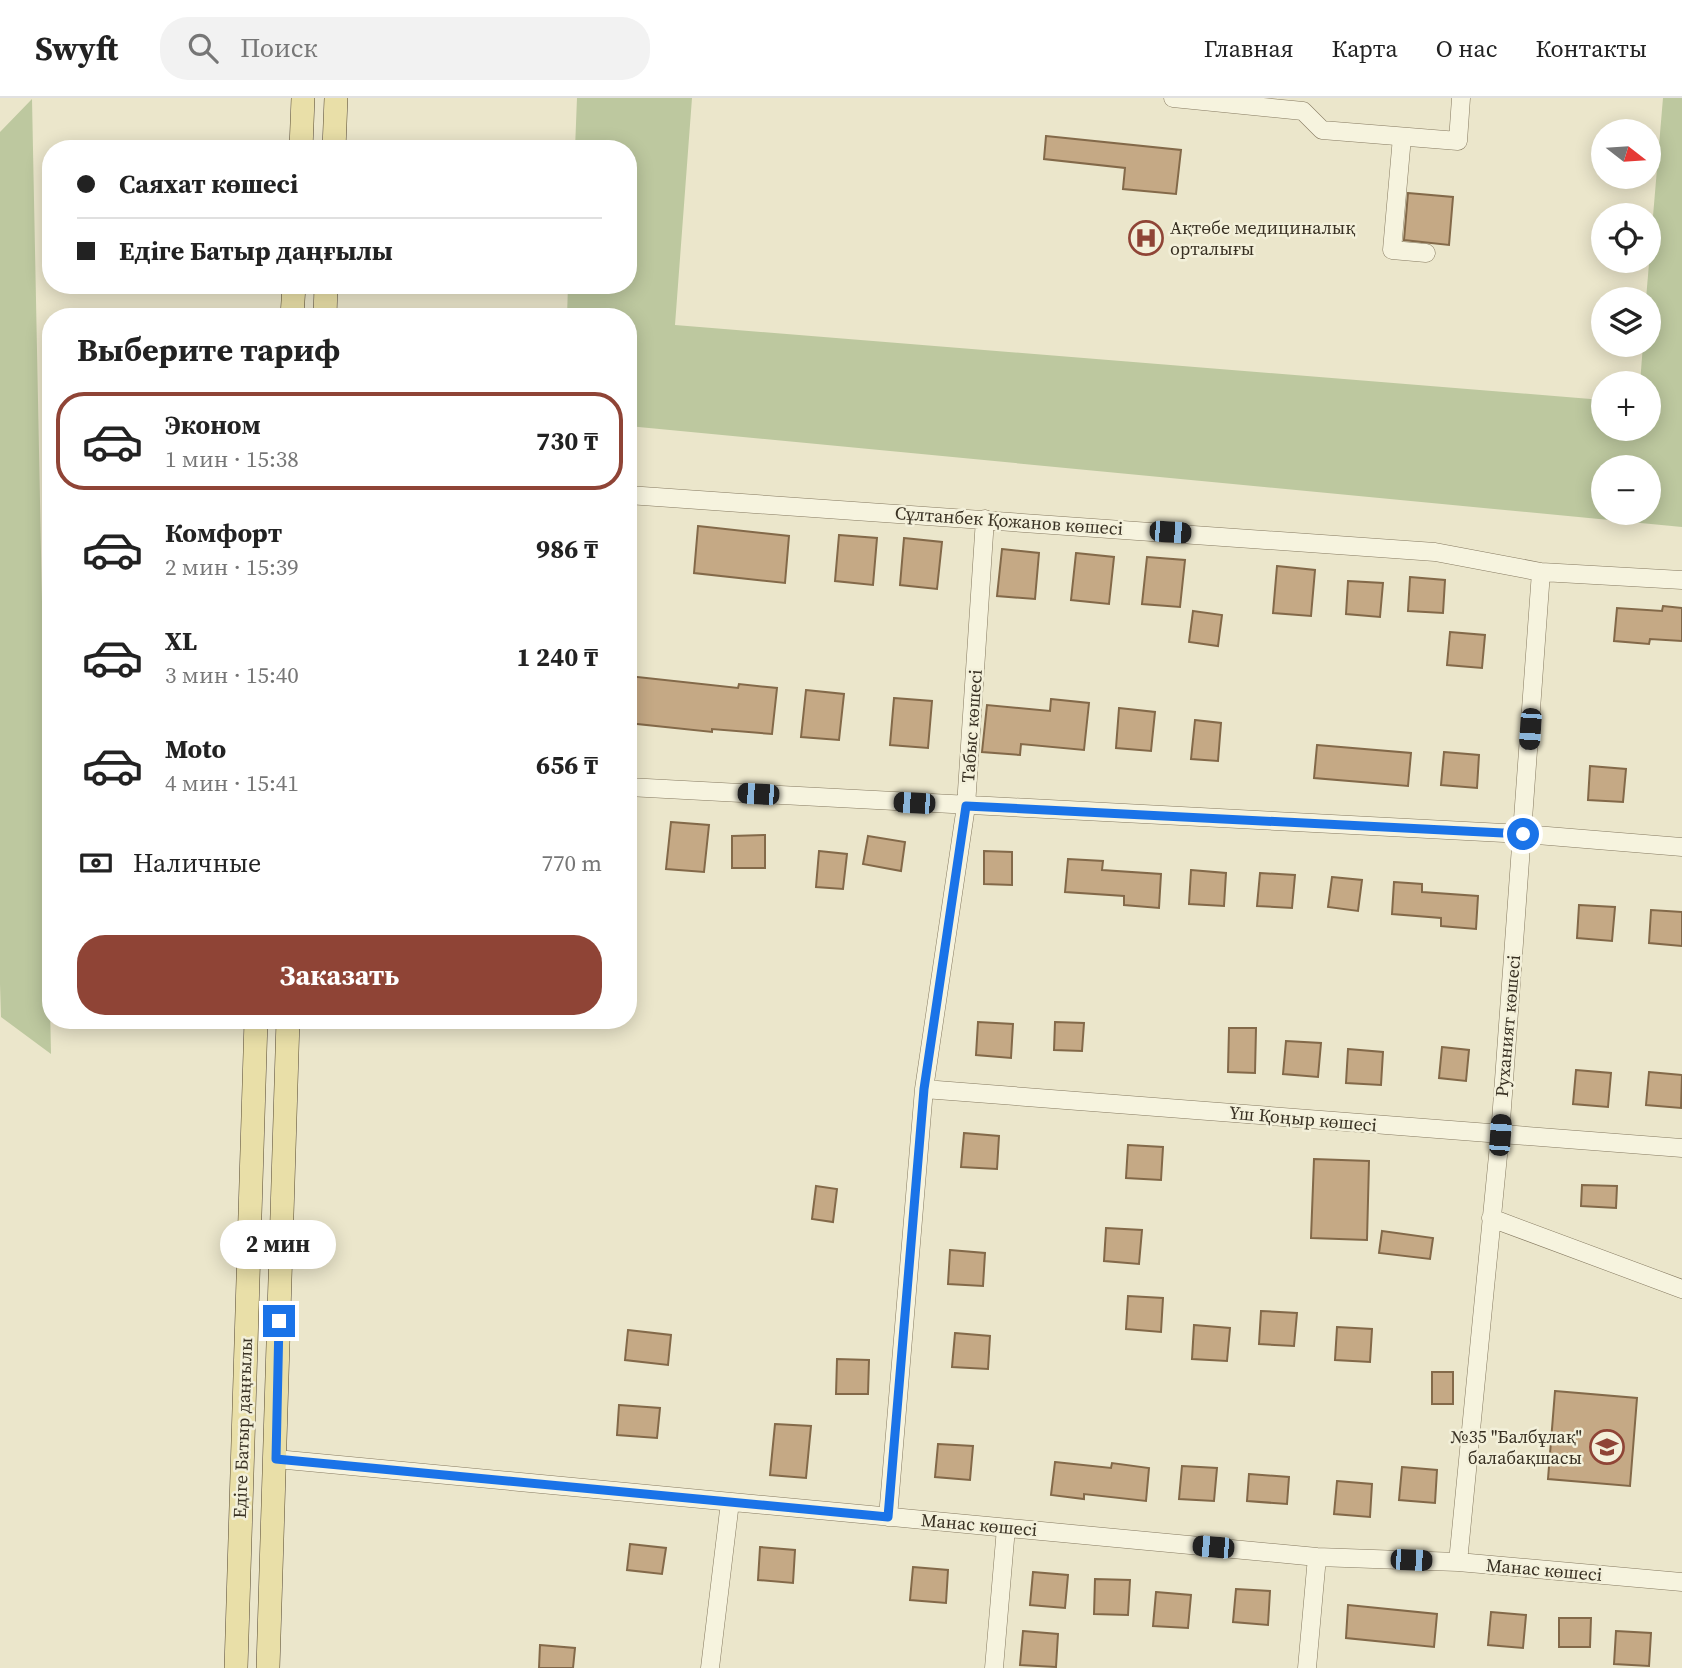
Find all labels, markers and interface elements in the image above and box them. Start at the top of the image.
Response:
search box [160,17,650,80]
text: Swyft [35,26,118,71]
icon: search [184,29,222,67]
text: Поиск [240,30,318,66]
text: Главная [1204,32,1293,65]
text: Карта [1331,32,1398,65]
text: О нас [1436,32,1497,65]
text: Контакты [1535,32,1647,65]
north arrow [1591,119,1661,189]
map controls [1591,119,1661,525]
text: Саяхат көшесі [119,166,298,202]
button: locate [1591,203,1661,273]
place label: Ақтөбе медициналық орталығы [1170,215,1355,261]
hospital icon: Ақтөбе медициналық орталығы [1127,219,1165,257]
text: Едіге Батыр даңғылы [119,233,393,269]
button: layers [1591,287,1661,357]
text: Выберите тариф [77,328,340,372]
button: + [1591,371,1661,441]
text: Эконом [165,407,261,443]
icon: car [81,410,144,473]
text: 730 ₸ [536,423,598,459]
text: 1 мин · 15:38 [165,443,299,475]
button: − [1591,455,1661,525]
street label: Сұлтанбек Қожанов көшесі [894,500,1124,541]
text: Комфорт [165,515,282,551]
icon: car [81,518,144,581]
car [1149,520,1192,544]
text: 986 ₸ [536,531,598,567]
text: 2 мин · 15:39 [165,551,299,583]
text: XL [165,623,197,659]
icon: car [81,626,144,689]
text: 1 240 ₸ [516,639,598,675]
text: 3 мин · 15:40 [165,659,299,691]
street label: Табыс көшесі [955,669,988,783]
car [1519,707,1542,751]
text: Moto [165,731,226,767]
icon: car [81,734,144,797]
text: 656 ₸ [536,747,598,783]
text: 4 мин · 15:41 [165,767,299,799]
car [737,782,780,806]
car [893,791,936,815]
route start [1507,818,1539,850]
icon: cash [77,844,115,882]
text: Наличные [133,845,261,881]
text: 770 m [541,847,602,879]
button: Заказать [77,935,602,1015]
street label: Руханият көшесі [1489,954,1526,1098]
street label: Үш Қоңыр көшесі [1228,1100,1378,1137]
car [1489,1113,1512,1157]
callout: 2 мин [221,1220,337,1268]
text: 2 мин [246,1228,310,1260]
route end [263,1305,295,1337]
street label: Едіге Батыр даңғылы [227,1337,258,1519]
place label: №35 "Балбұлақ" балабақшасы [1451,1424,1582,1470]
school or university icon: №35 "Балбұлақ" балабақшасы [1588,1428,1626,1466]
street label: Манас көшесі [920,1507,1038,1542]
car [1192,1535,1235,1559]
car [1390,1549,1433,1571]
street label: Манас көшесі [1485,1552,1603,1587]

